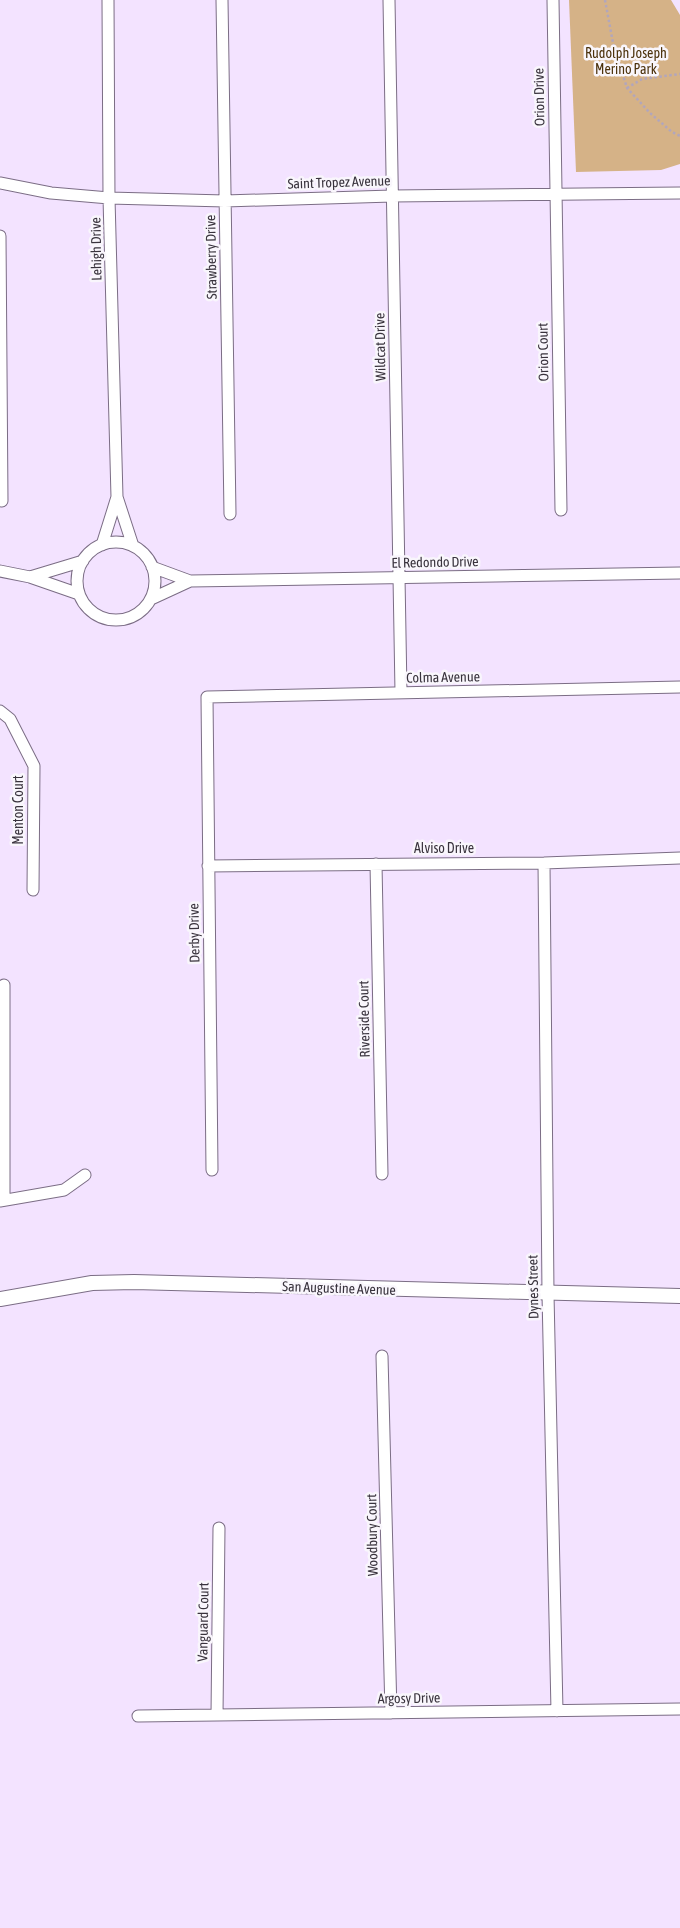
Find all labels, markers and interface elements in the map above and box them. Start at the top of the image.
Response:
park label: Rudolph Joseph Merino Park [585,45,667,77]
street label: Orion Drive [530,68,548,126]
street label: Saint Tropez Avenue [287,172,391,192]
street label: Strawberry Drive [202,214,220,300]
street label: Lehigh Drive [87,217,105,281]
street label: Wildcat Drive [371,313,389,381]
street label: Orion Court [534,323,552,381]
street label: El Redondo Drive [391,553,479,571]
street label: Colma Avenue [406,668,480,686]
street label: Menton Court [10,775,26,845]
street label: Alviso Drive [414,840,474,856]
street label: Derby Drive [185,903,203,963]
street label: Riverside Court [355,980,373,1058]
street label: Dynes Street [524,1255,542,1319]
street label: San Augustine Avenue [282,1278,396,1298]
street label: Woodbury Court [363,1494,381,1576]
street label: Vanguard Court [194,1582,212,1662]
street label: Argosy Drive [378,1689,440,1707]

